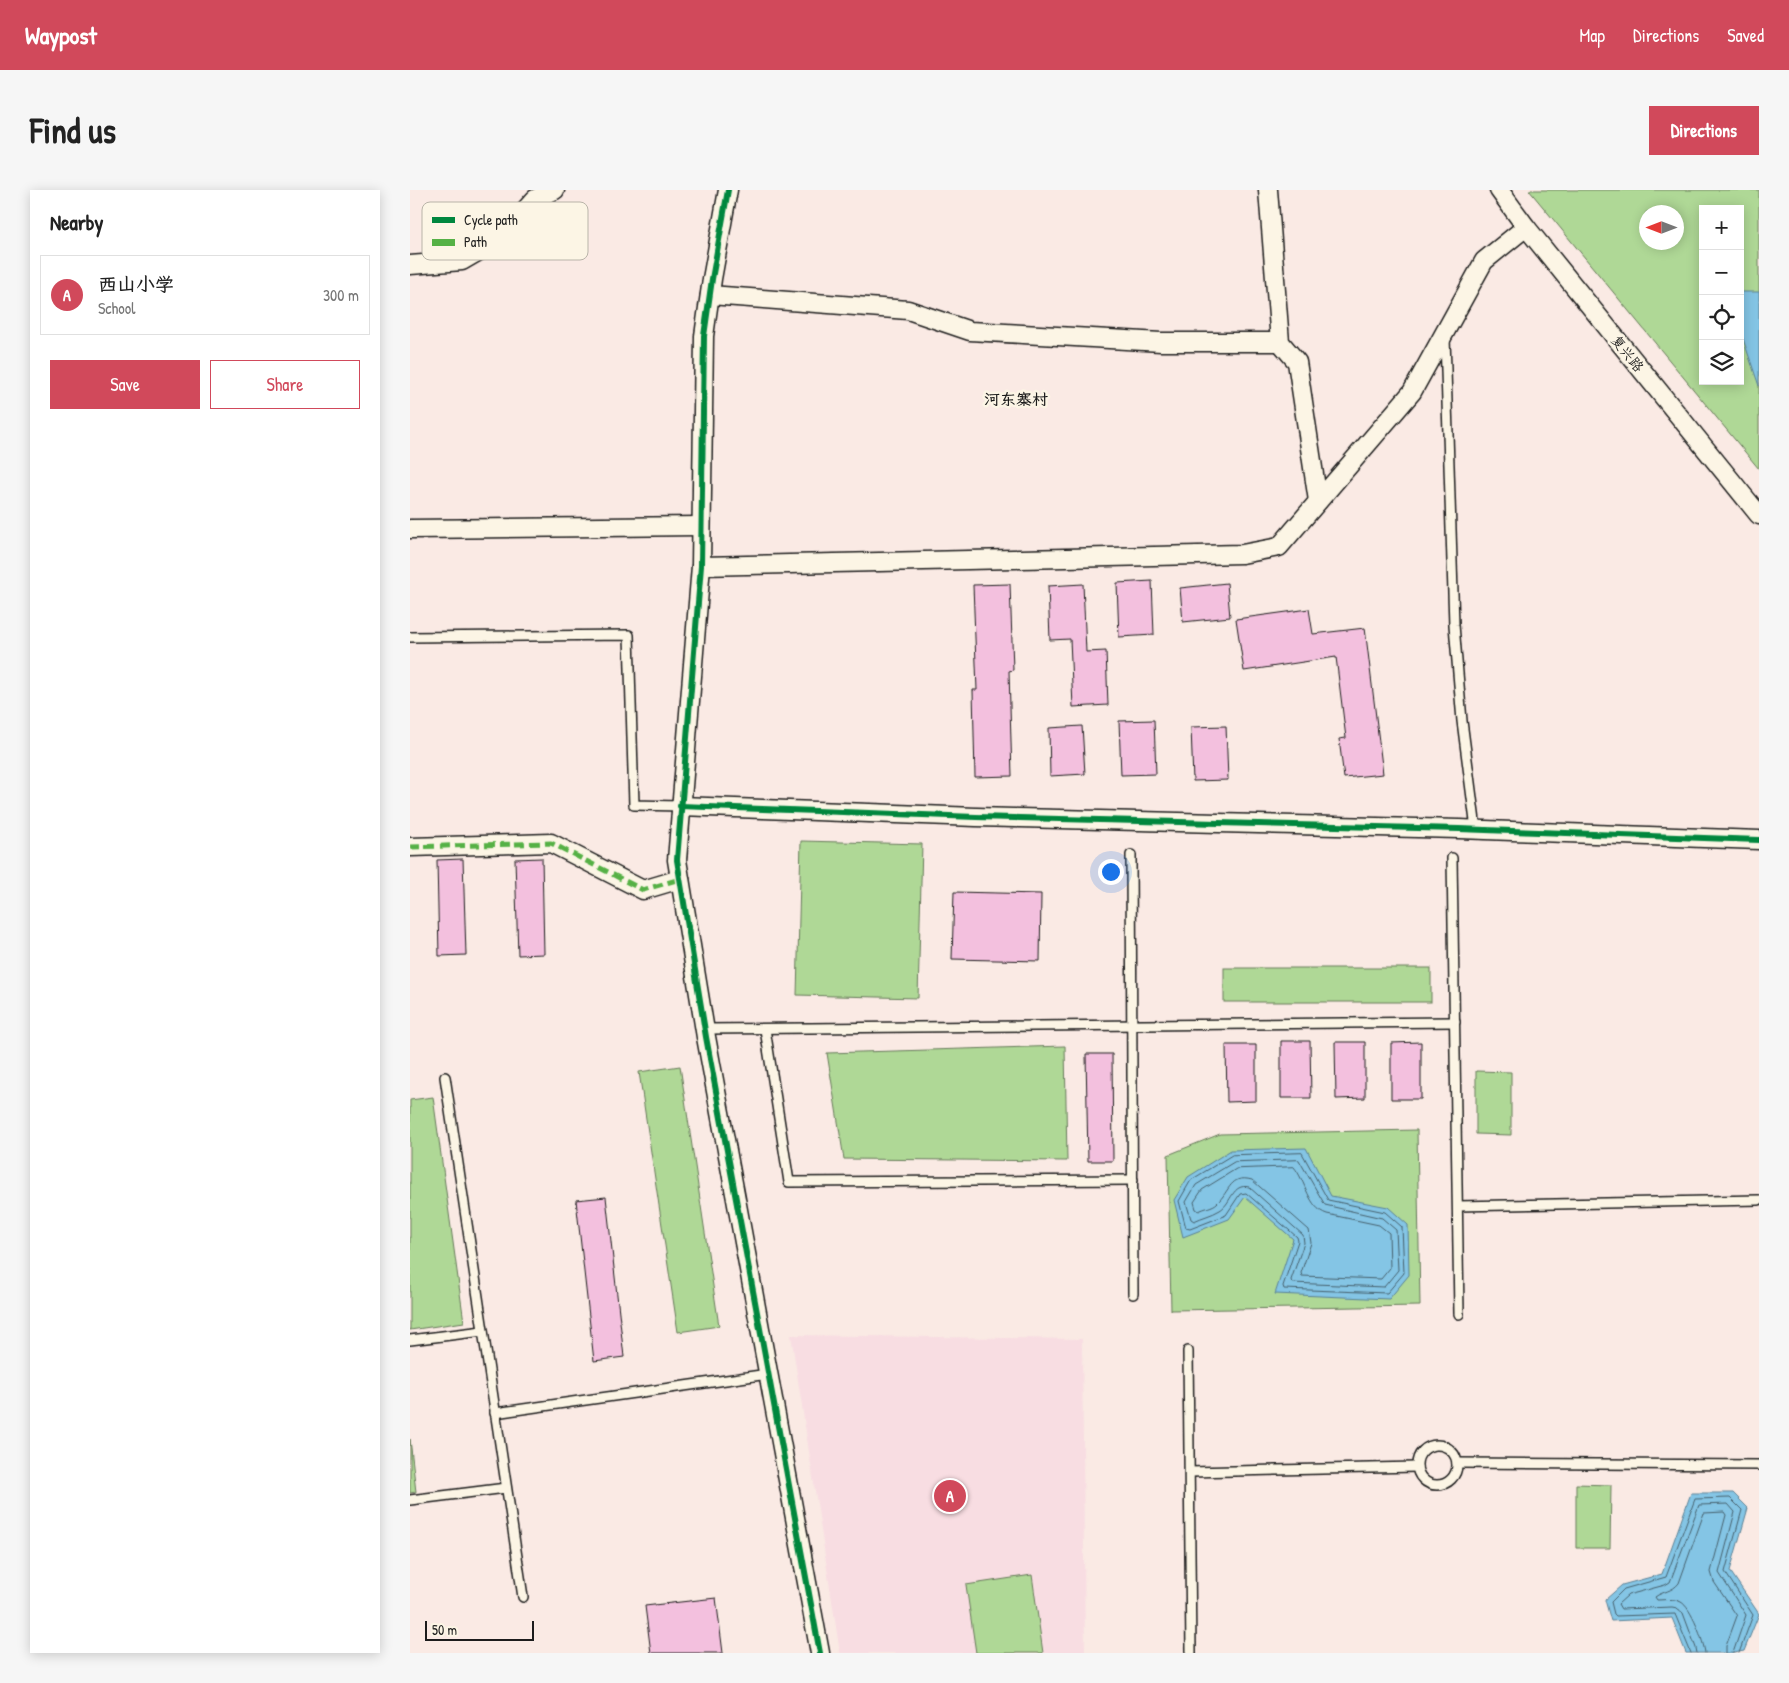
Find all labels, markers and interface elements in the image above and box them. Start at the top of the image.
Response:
text: Waypost [25,19,97,51]
text: Map [1580,23,1605,48]
text: Directions [1633,23,1699,48]
text: Saved [1727,23,1764,48]
button: Directions [1649,106,1759,155]
text: Find us [30,107,116,154]
legend [422,202,588,260]
north arrow [1639,205,1684,250]
map controls [1699,205,1744,385]
button: + [1699,205,1744,250]
text: Nearby [50,208,103,237]
text: Cycle path [464,210,518,230]
text: Path [464,232,487,251]
button: − [1699,250,1744,295]
text: 西山小学 [98,271,174,297]
text: A [63,284,71,306]
text: 300 m [323,284,359,306]
button: locate [1699,295,1744,340]
text: School [98,297,135,319]
street label: 复兴路 [1607,331,1649,375]
button: layers [1699,340,1744,385]
button: Save [50,360,200,409]
button: Share [210,360,360,409]
district label: 河东寨村 [984,388,1048,410]
your location [1098,859,1124,885]
pin: A [934,1477,966,1515]
scale bar [425,1618,534,1641]
text: 50 m [432,1620,457,1639]

